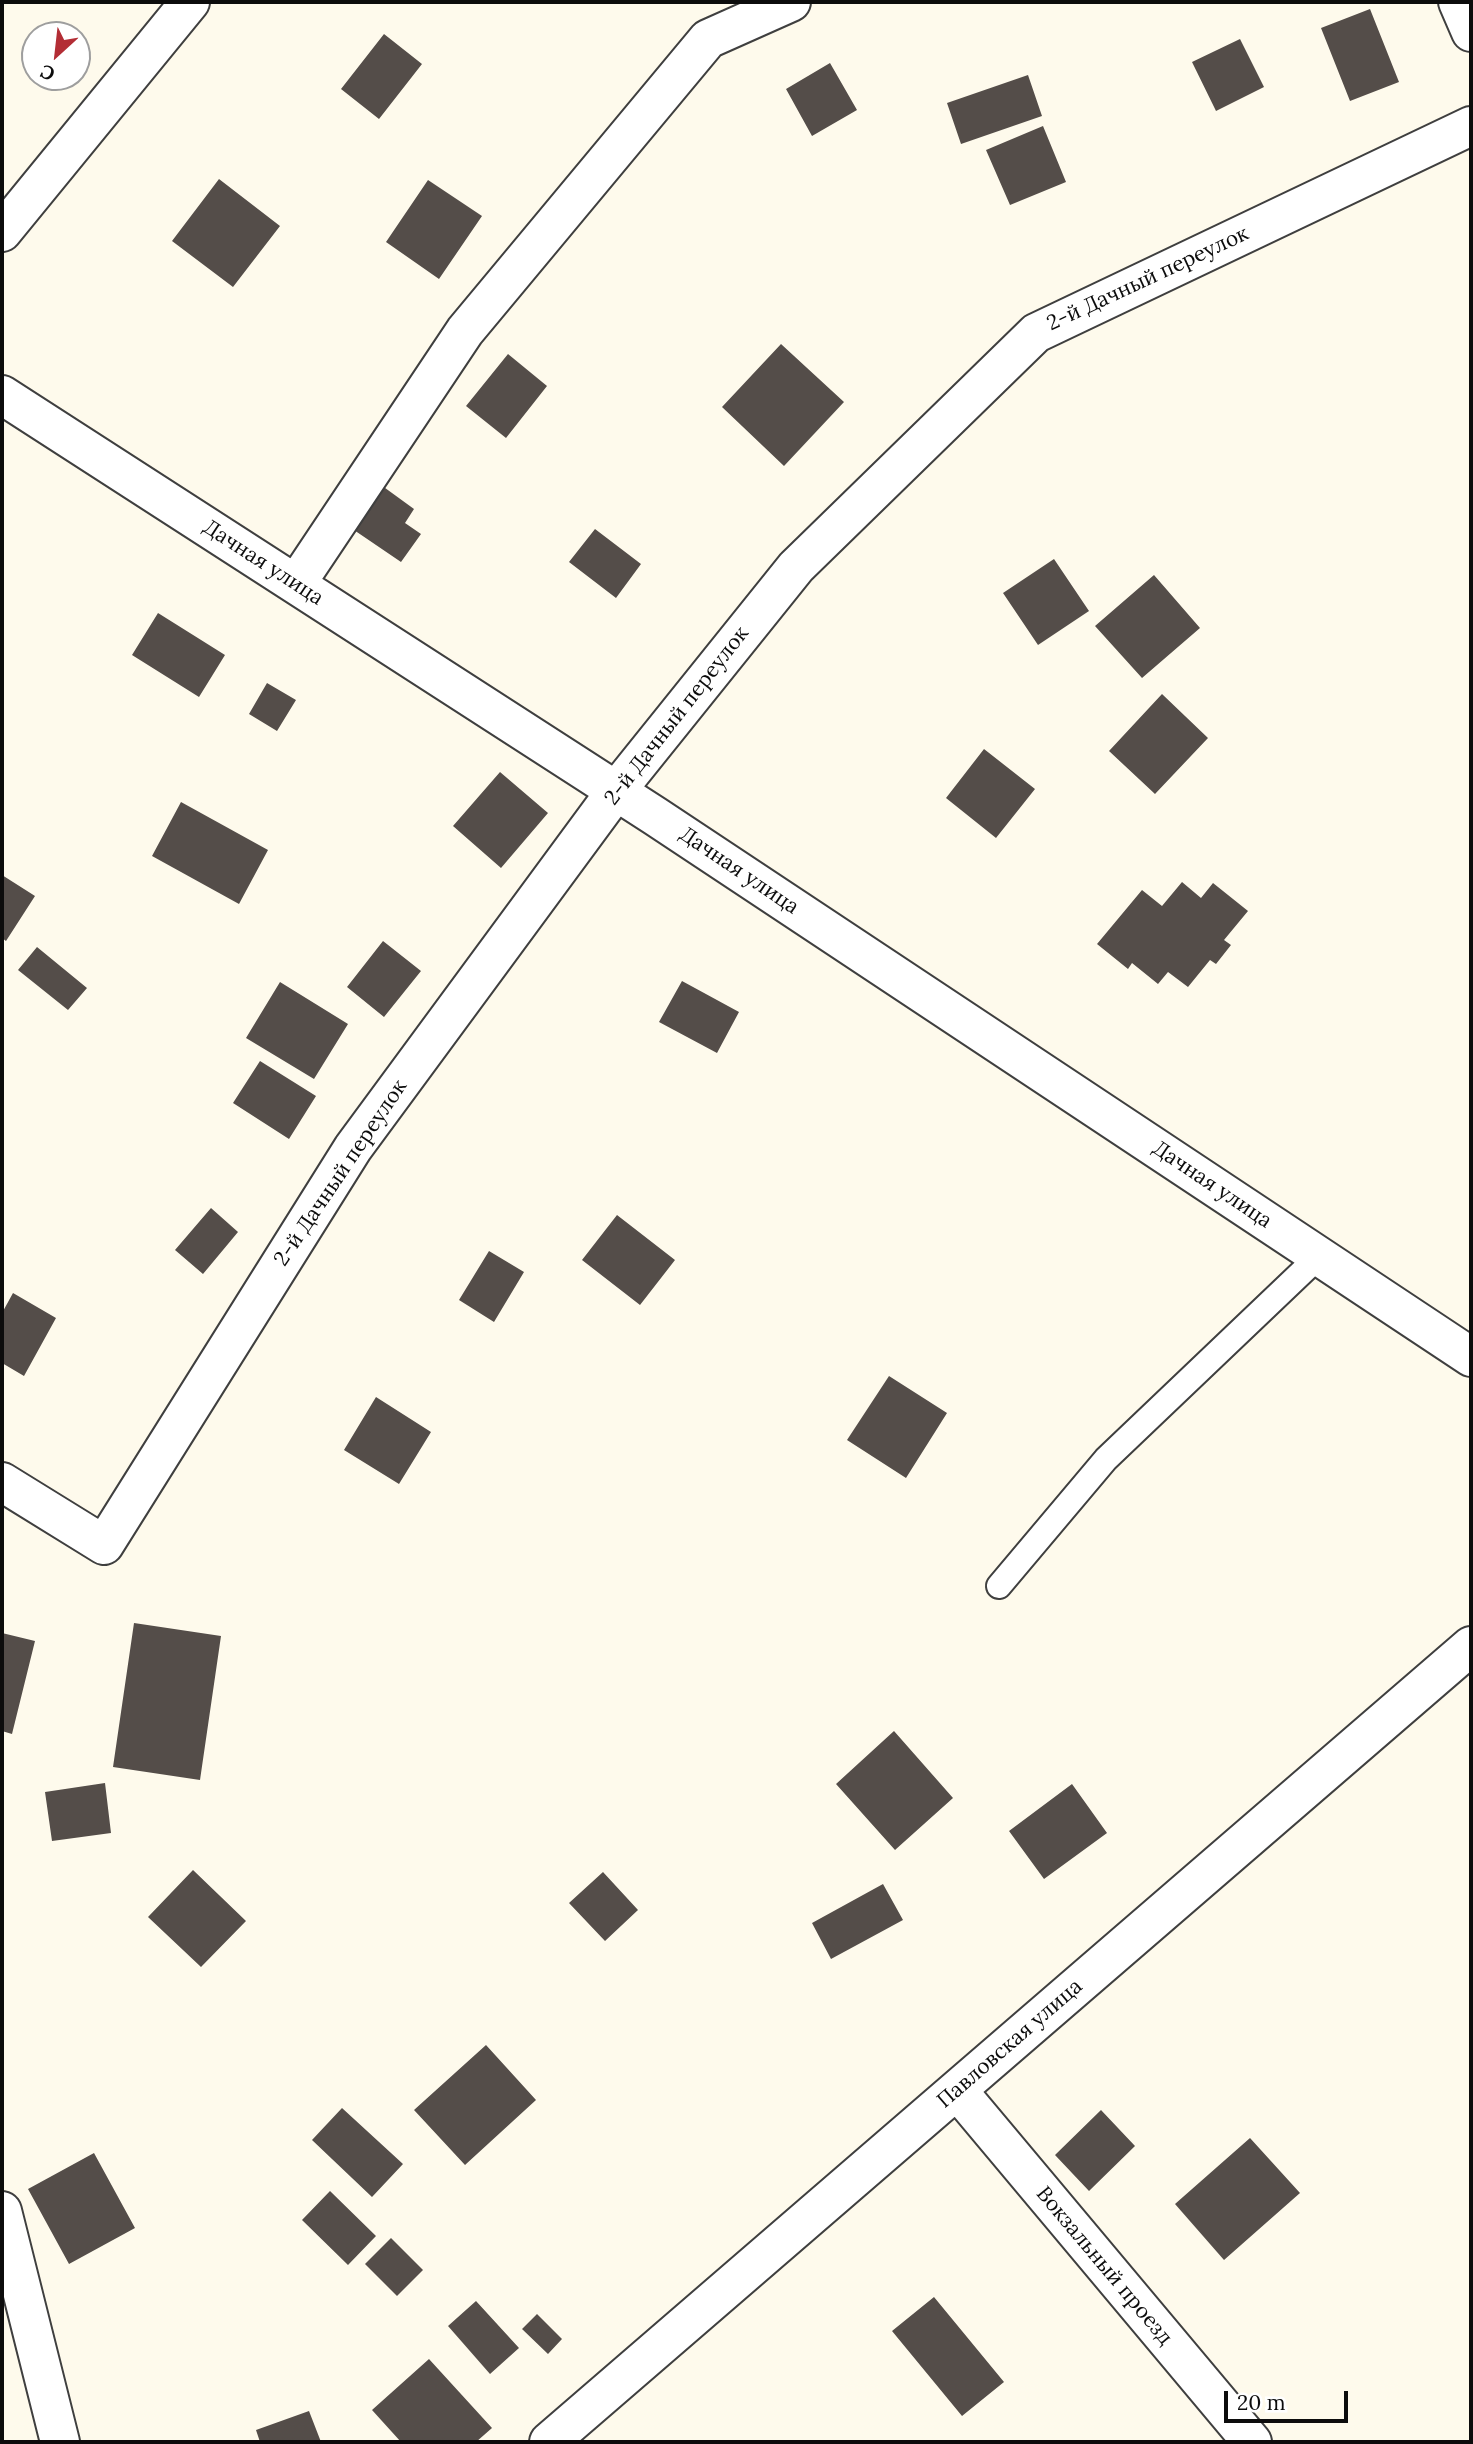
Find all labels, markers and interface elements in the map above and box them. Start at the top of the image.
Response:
north arrow [21,21,91,91]
text: С [36,59,59,87]
street label: 2-й Дачный переулок [1043,221,1253,337]
street label: Дачная улица [198,515,328,611]
street label: 2-й Дачный переулок [600,622,754,810]
street label: Дачная улица [675,822,803,920]
street label: 2-й Дачный переулок [269,1075,413,1271]
street label: Дачная улица [1148,1136,1276,1234]
street label: Павловская улица [932,1974,1088,2114]
street label: Вокзальный проезд [1030,2182,1178,2350]
scale bar [1228,2378,1352,2422]
text: 20 m [1237,2389,1286,2416]

